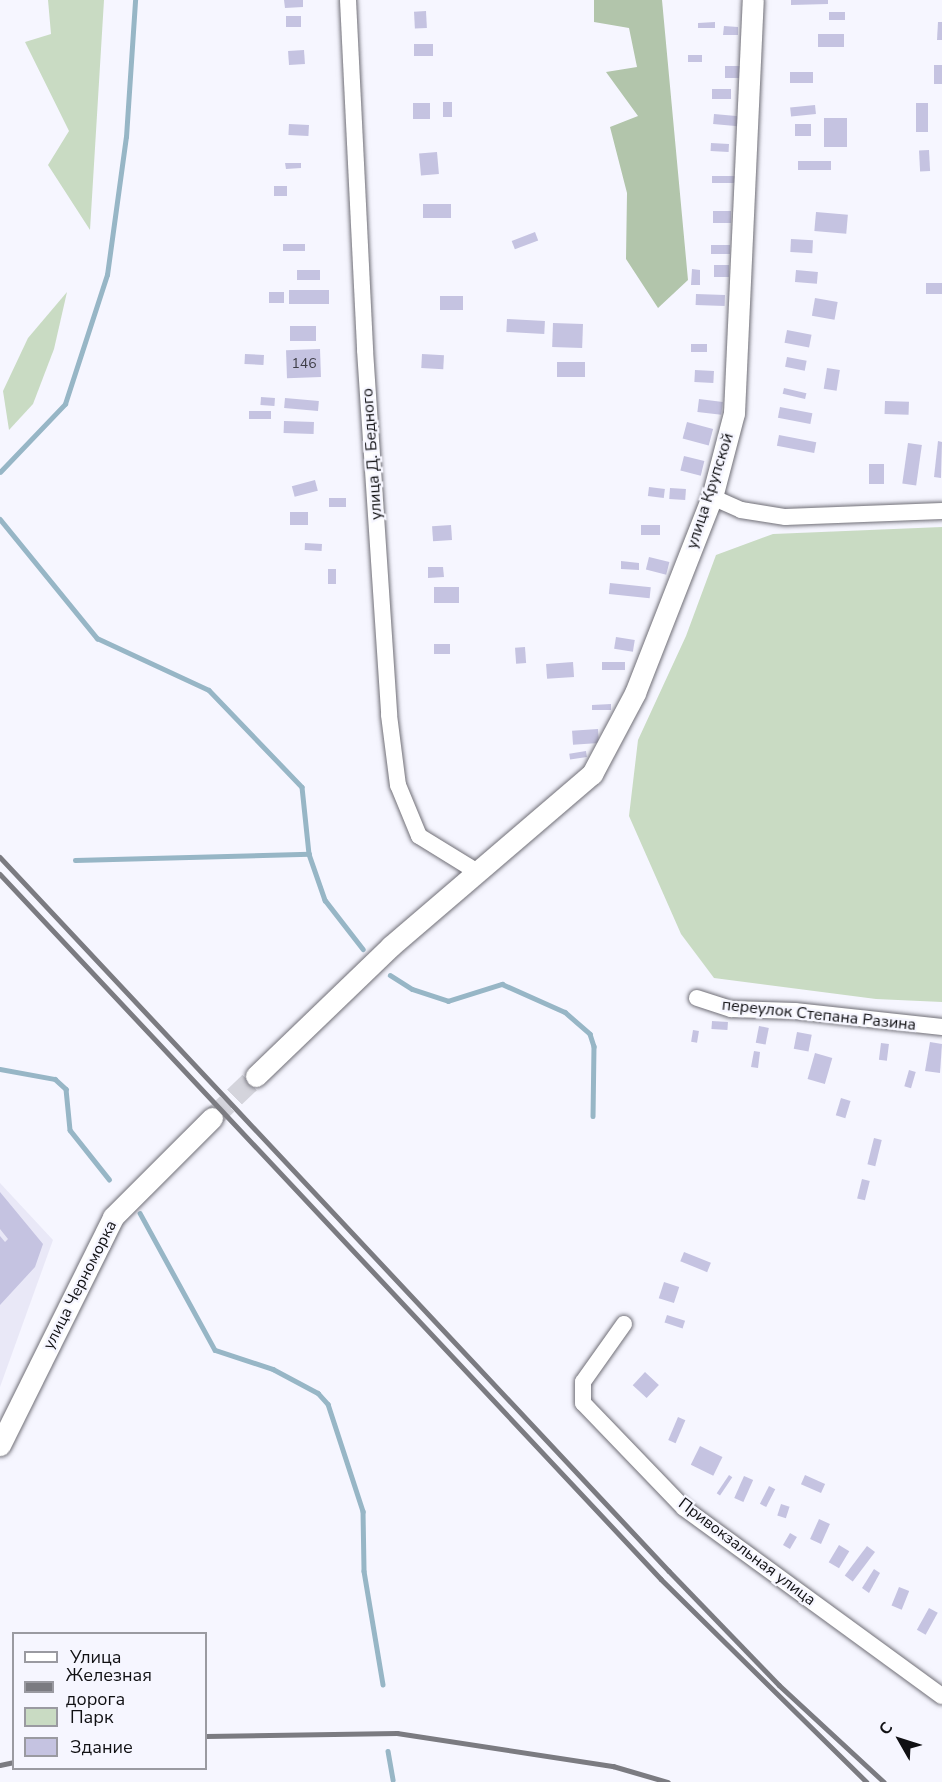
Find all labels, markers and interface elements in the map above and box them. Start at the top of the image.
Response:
house number: 146 [291,356,317,372]
street label: улица Д. Бедного [358,387,386,521]
street label: улица Крупской [682,431,738,551]
street label: переулок Степана Разина [721,995,917,1035]
street label: улица Черноморка [39,1217,121,1353]
street label: Привокзальная улица [675,1494,819,1610]
legend [12,1632,207,1770]
text: Улица [70,1645,121,1669]
text: Железная дорога [66,1663,152,1711]
text: Парк [70,1705,113,1729]
north arrow [870,1710,930,1770]
text: С [874,1718,898,1740]
text: Здание [70,1735,133,1759]

